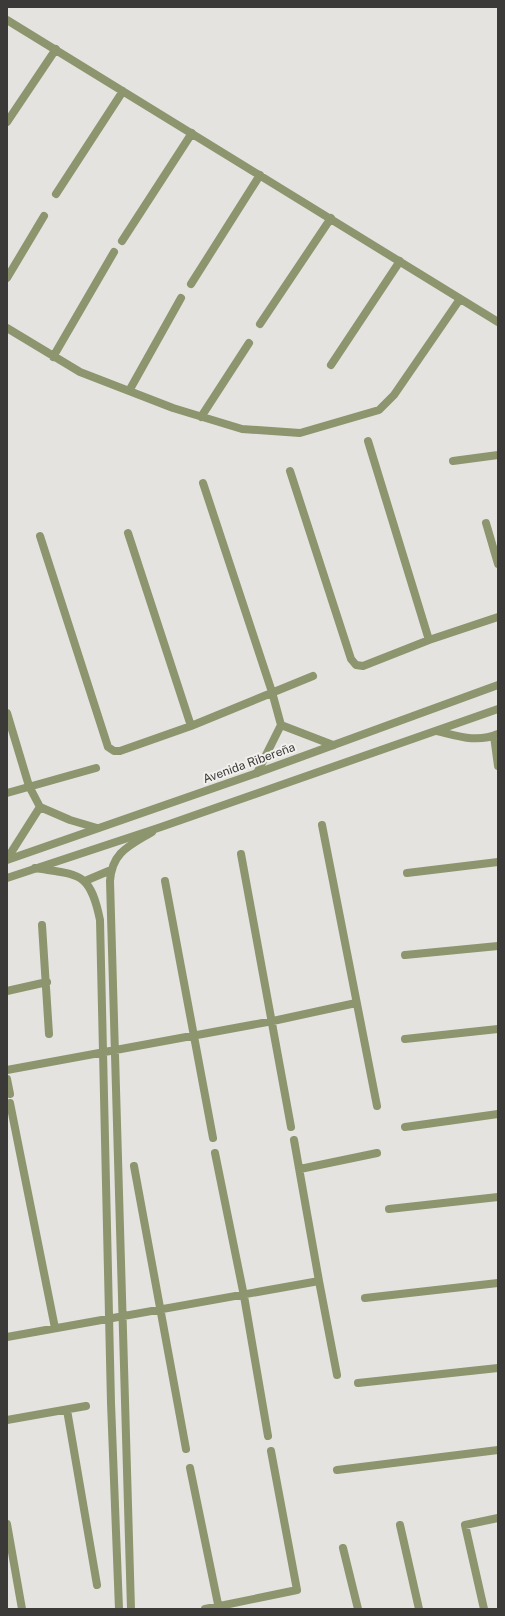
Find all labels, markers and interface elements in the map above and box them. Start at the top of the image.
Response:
street label: Avenida Ribereña [201,740,297,786]

